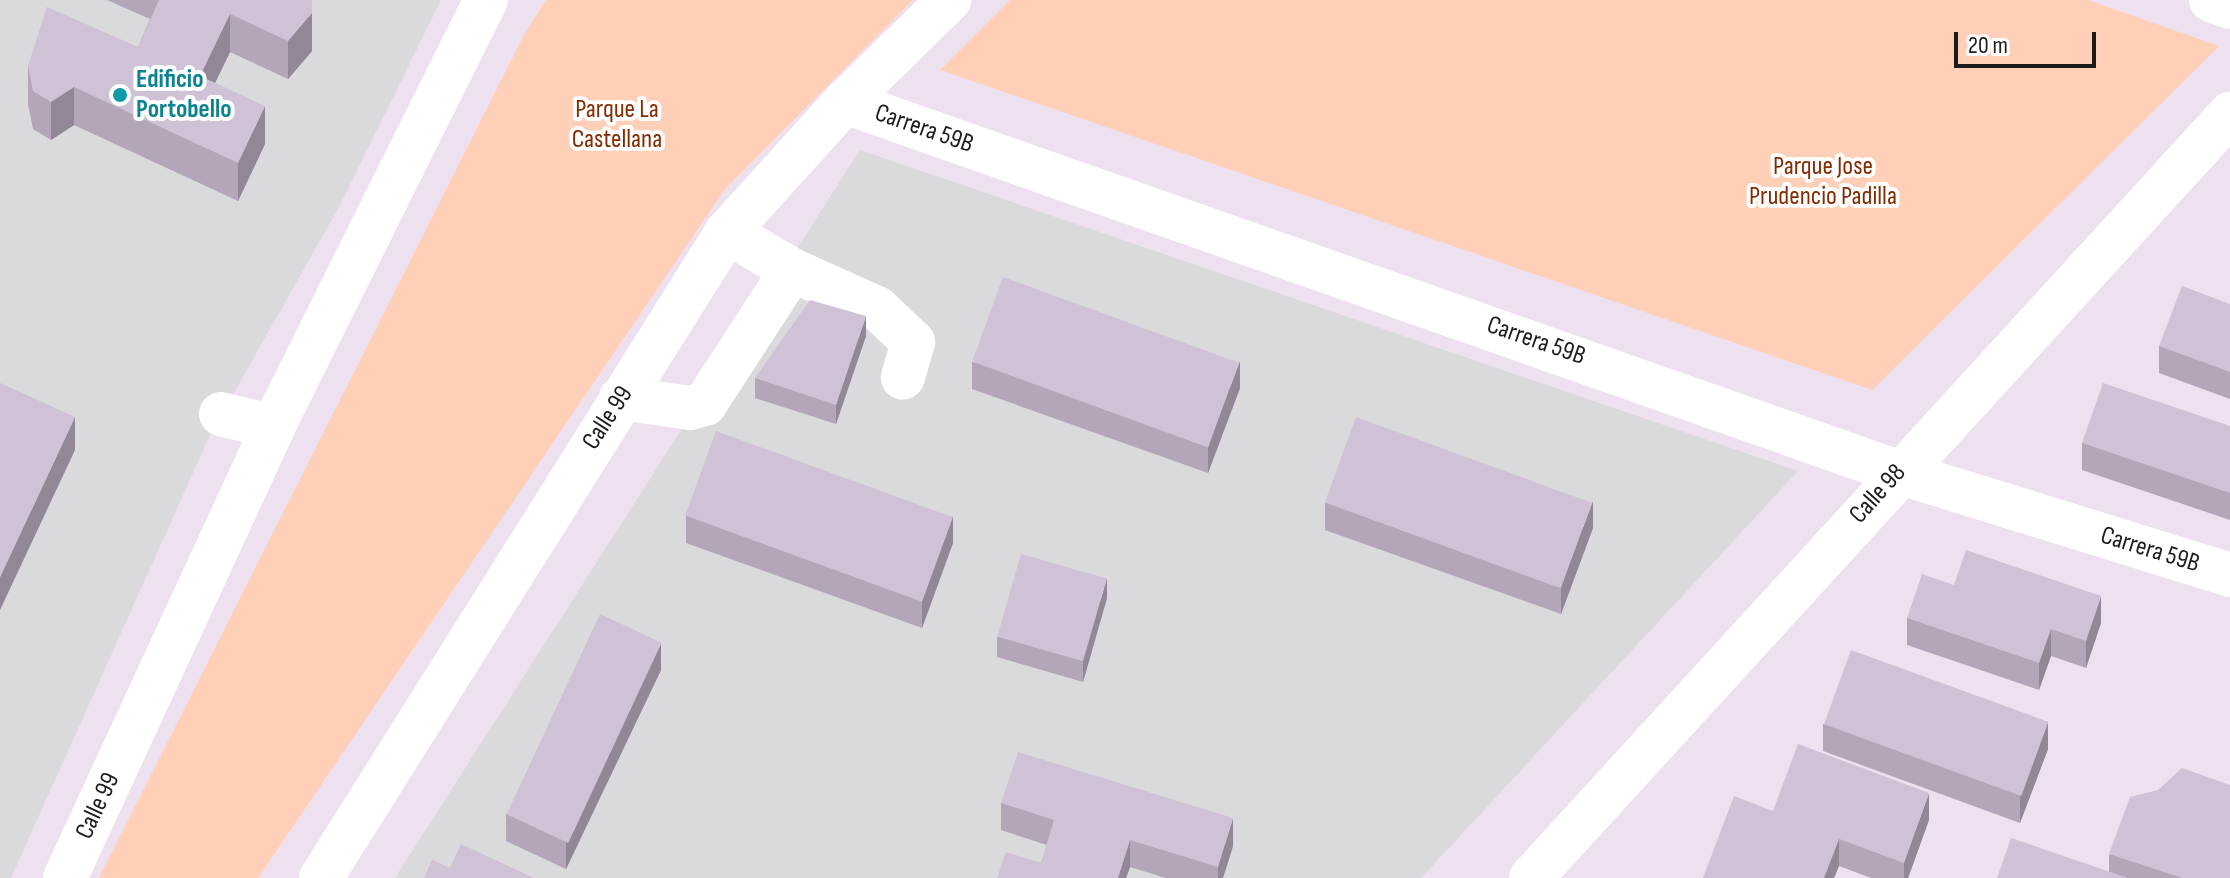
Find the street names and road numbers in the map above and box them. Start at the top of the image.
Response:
street label: Carrera 59B [871,98,977,160]
street label: Carrera 59B [1483,310,1589,372]
street label: Calle 99 [576,380,640,456]
street label: Calle 98 [1843,458,1913,530]
street label: Carrera 59B [2097,520,2203,580]
street label: Calle 99 [69,768,127,844]

